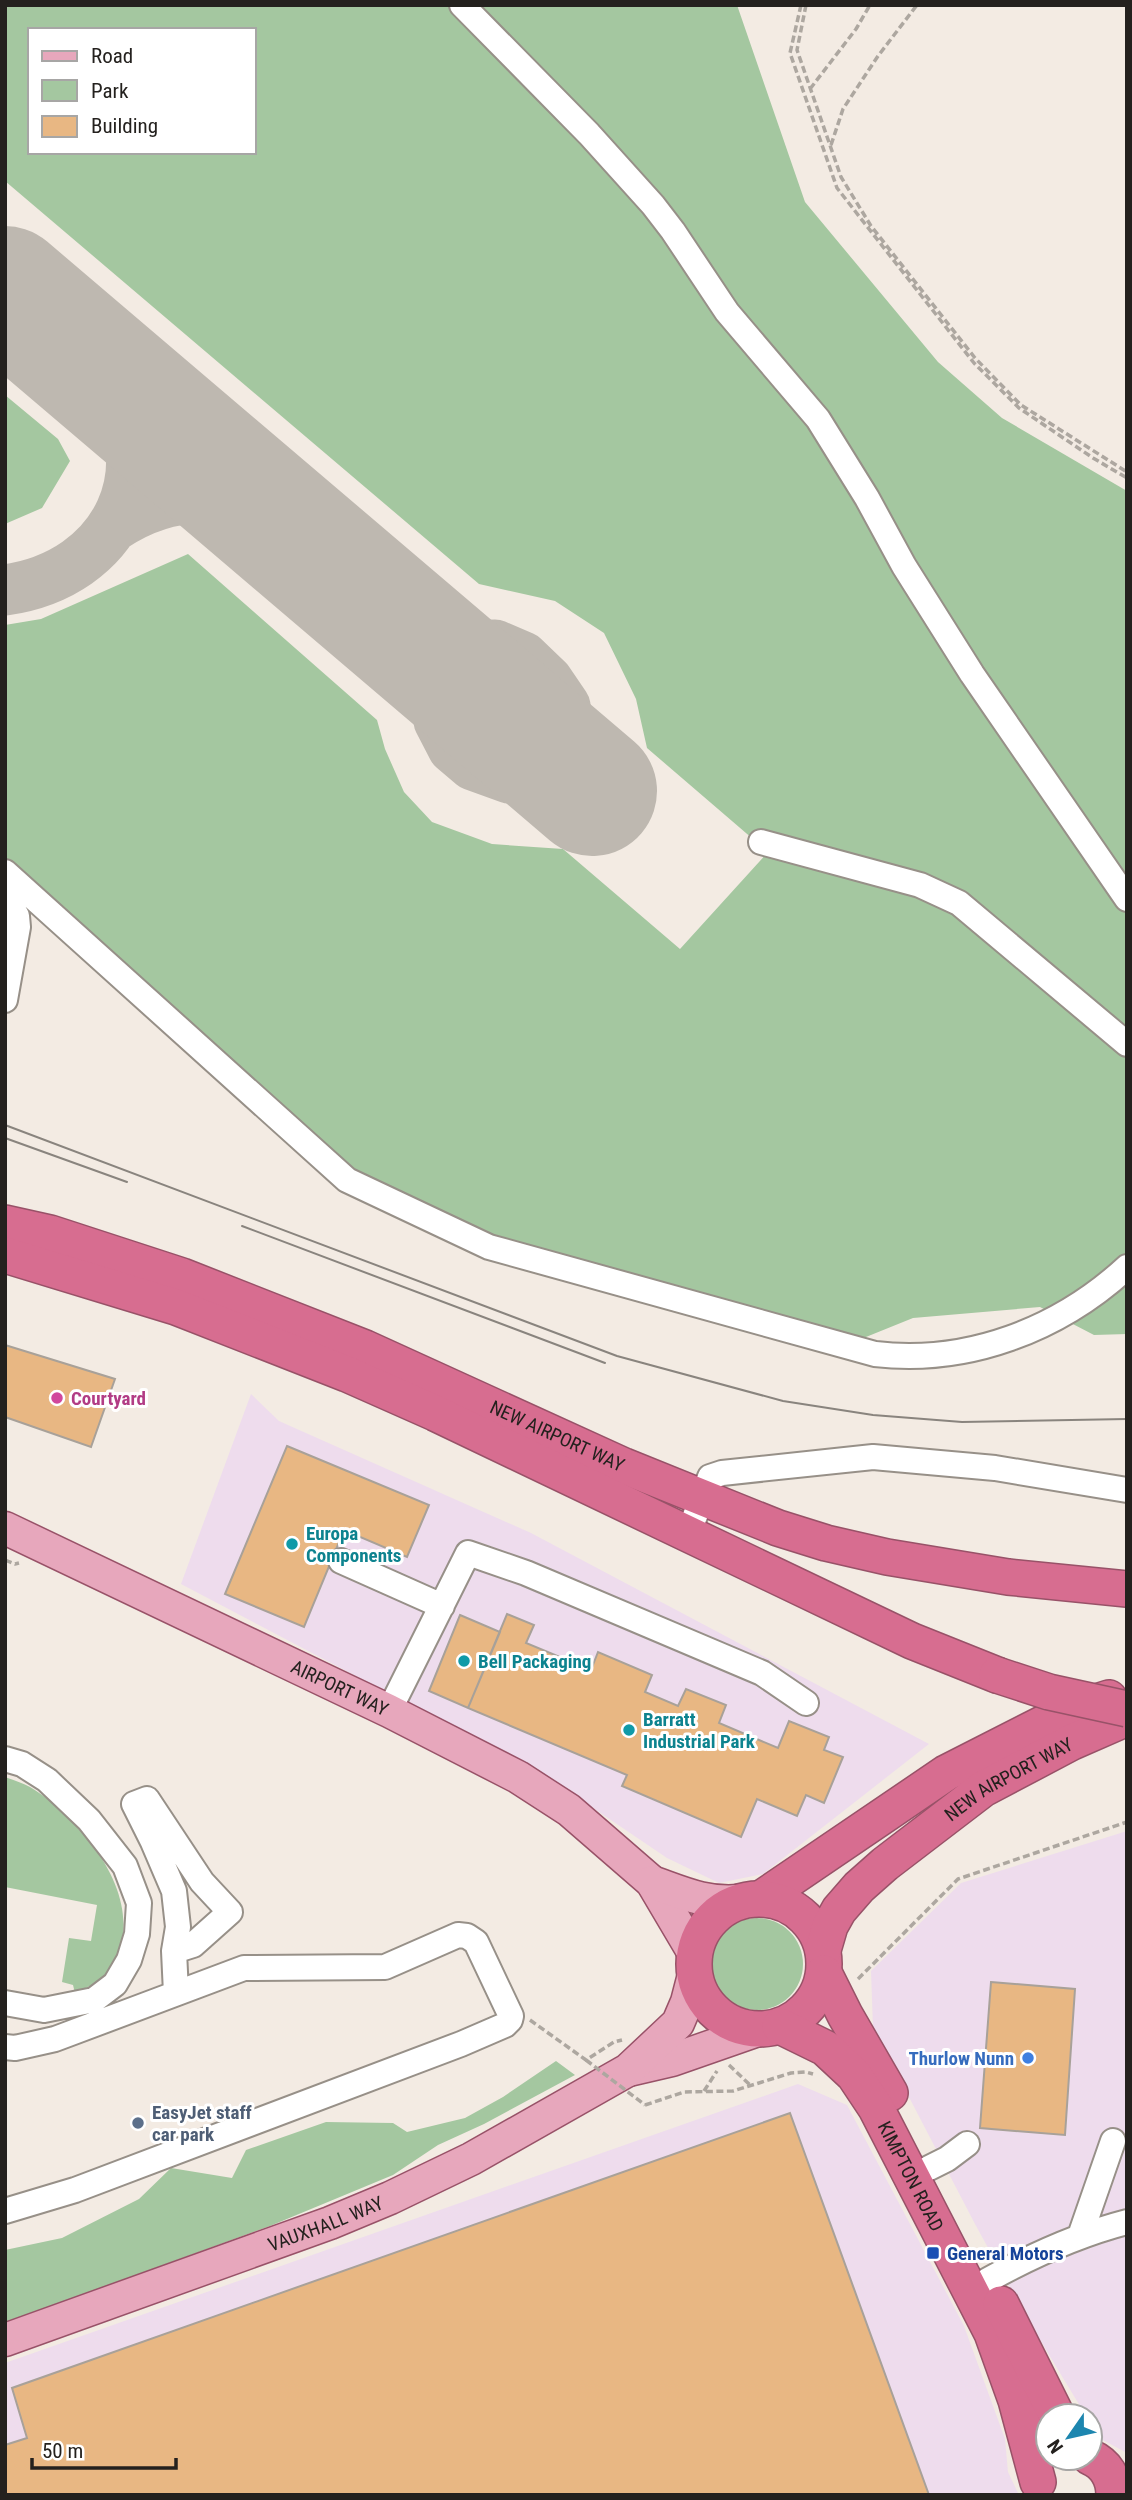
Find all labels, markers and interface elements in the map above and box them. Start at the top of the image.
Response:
legend [28,28,256,154]
text: Road [91,44,133,68]
text: Park [91,79,129,103]
text: Building [91,114,158,138]
place label: Courtyard [71,1387,146,1410]
marker: Courtyard [49,1390,65,1406]
street label: NEW AIRPORT WAY [487,1395,628,1476]
place label: Europa Components [306,1522,401,1567]
marker: Europa Components [284,1536,300,1552]
place label: Bell Packaging [478,1650,591,1673]
marker: Bell Packaging [456,1653,472,1669]
street label: AIRPORT WAY [287,1655,392,1721]
place label: Barratt Industrial Park [643,1708,756,1753]
marker: Barratt Industrial Park [621,1722,637,1738]
street label: NEW AIRPORT WAY [940,1732,1077,1826]
place label: Thurlow Nunn [908,2047,1014,2070]
marker: Thurlow Nunn [1020,2050,1036,2066]
place label: EasyJet staff car park [152,2101,253,2146]
marker: EasyJet staff car park [130,2115,146,2131]
street label: KIMPTON ROAD [873,2117,949,2235]
street label: VAUXHALL WAY [265,2191,386,2256]
place label: General Motors [947,2242,1064,2265]
marker: General Motors [925,2245,941,2261]
north arrow [1034,2402,1104,2472]
scale bar [32,2426,175,2470]
text: N [1043,2435,1068,2457]
text: 50 m [42,2439,83,2463]

